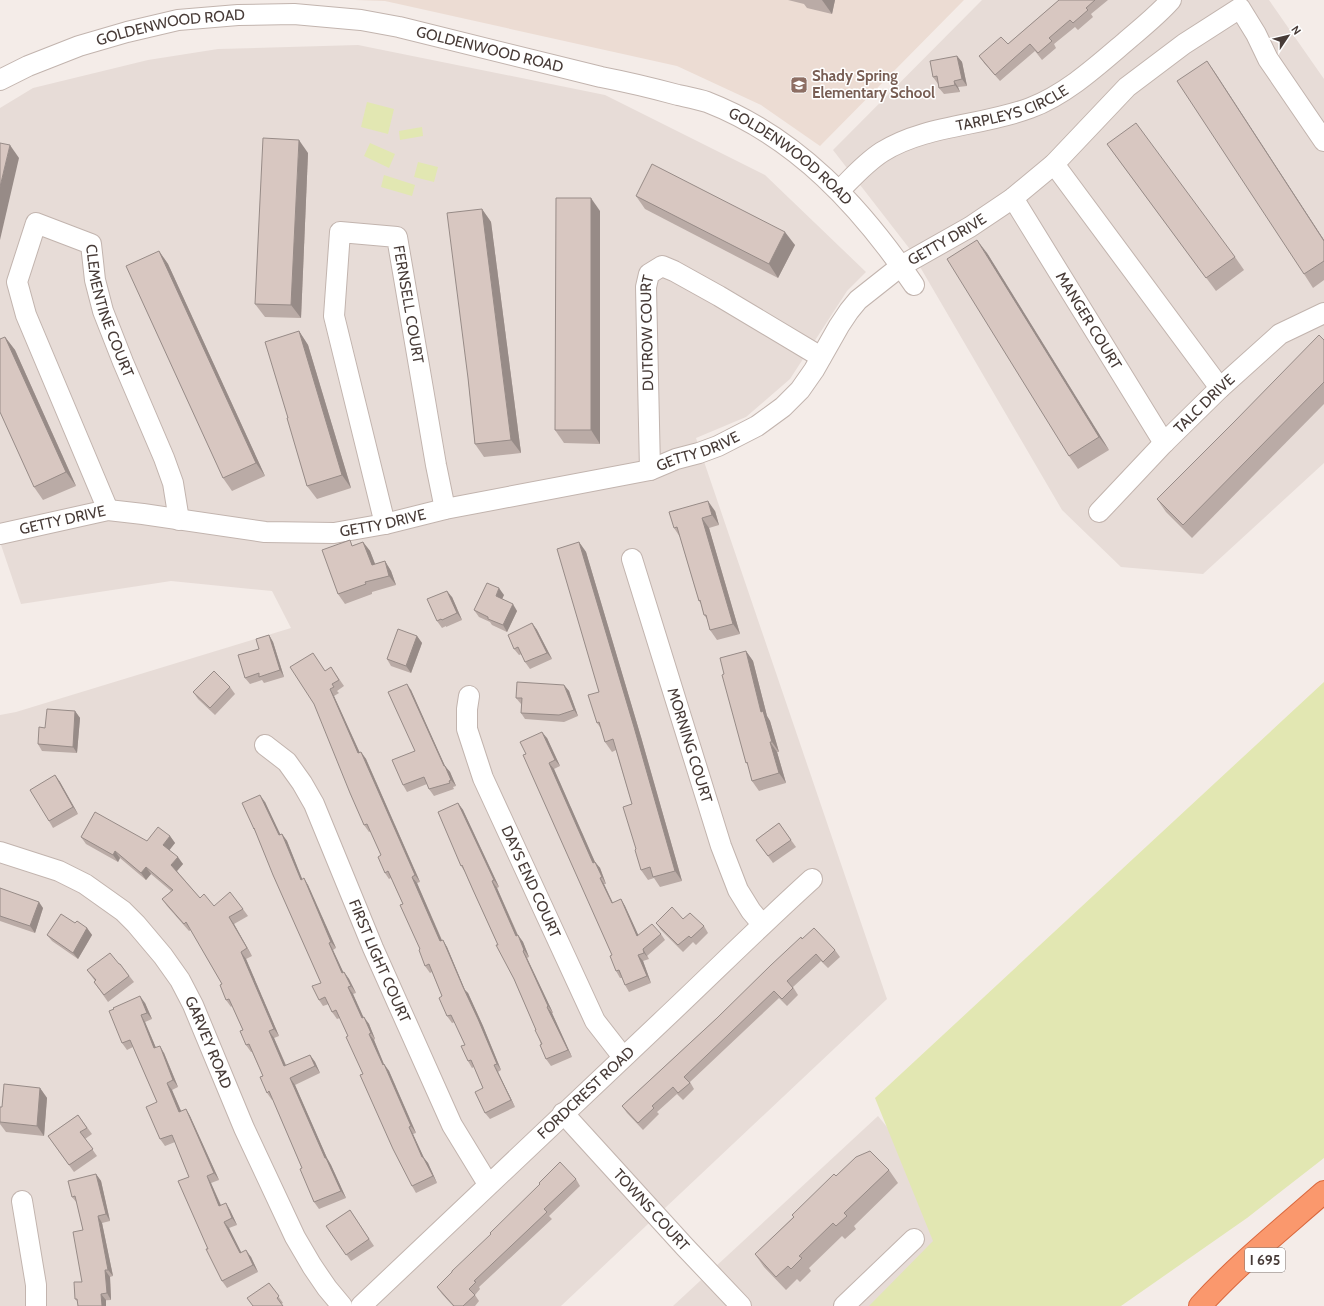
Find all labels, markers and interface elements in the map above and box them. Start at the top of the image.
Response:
street label: GOLDENWOOD ROAD [94,6,245,49]
north arrow [1268,16,1308,56]
street label: GOLDENWOOD ROAD [414,23,565,76]
text: N [1288,23,1304,37]
place label: Shady Spring Elementary School [812,67,935,102]
school or university icon: Shady Spring Elementary School [789,75,809,95]
street label: TARPLEYS CIRCLE [954,81,1072,135]
street label: GOLDENWOOD ROAD [726,104,856,209]
street label: GETTY DRIVE [905,210,990,269]
street label: CLEMENTINE COURT [82,243,137,380]
street label: FERNSELL COURT [390,244,427,365]
street label: MANGER COURT [1052,269,1125,373]
street label: DUTROW COURT [637,273,657,391]
street label: TALC DRIVE [1170,370,1238,437]
street label: GETTY DRIVE [654,427,743,475]
street label: GETTY DRIVE [18,502,107,538]
street label: GETTY DRIVE [338,505,428,541]
street label: MORNING COURT [663,686,716,805]
street label: DAYS END COURT [497,823,564,941]
street label: FIRST LIGHT COURT [345,897,414,1026]
street label: GARVEY ROAD [181,993,236,1091]
street label: FORDCREST ROAD [534,1043,638,1143]
street label: TOWNS COURT [609,1165,693,1254]
road number: I 695 [1245,1248,1285,1272]

